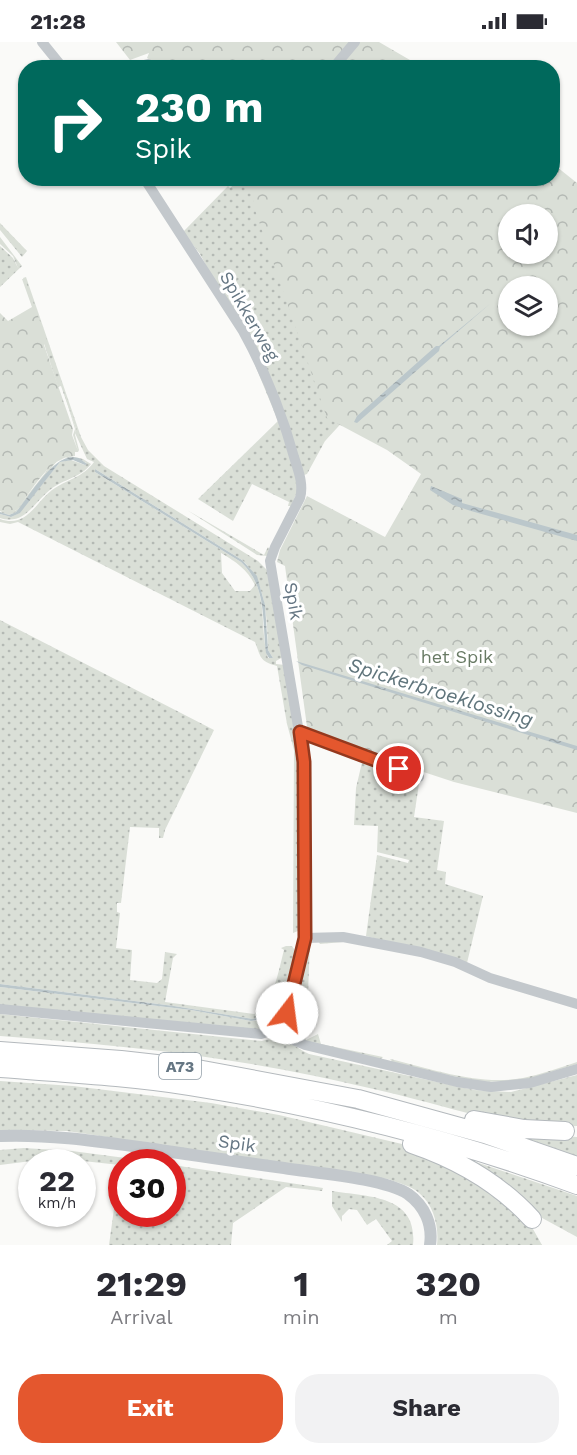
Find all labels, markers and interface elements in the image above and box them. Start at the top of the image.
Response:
text: 21:28 [30,9,86,34]
text: 230 m [135,83,264,132]
icon: right [36,84,114,162]
text: Spik [135,133,192,165]
map controls [498,204,558,336]
button: sound [498,204,558,264]
street label: Spikkerweg [216,267,284,365]
button: layers [498,276,558,336]
street label: Spik [280,581,308,621]
park label: het Spik [421,646,493,667]
water label: Spickerbroeklossing [346,652,536,732]
pin [373,743,424,794]
icon: arrive [382,752,415,785]
position arrow [255,981,319,1045]
road number: A73 [159,1053,201,1079]
street label: Spik [217,1130,257,1156]
speed limit sign: 30 [108,1149,186,1227]
text: 22 [39,1163,75,1198]
text: km/h [38,1194,76,1212]
text: 21:29 [96,1263,187,1305]
text: 1 [293,1263,309,1305]
text: 320 [415,1263,481,1305]
text: Arrival [110,1305,173,1329]
text: min [283,1305,320,1329]
text: m [439,1305,458,1329]
button: Exit [18,1374,283,1443]
button: Share [295,1374,559,1443]

